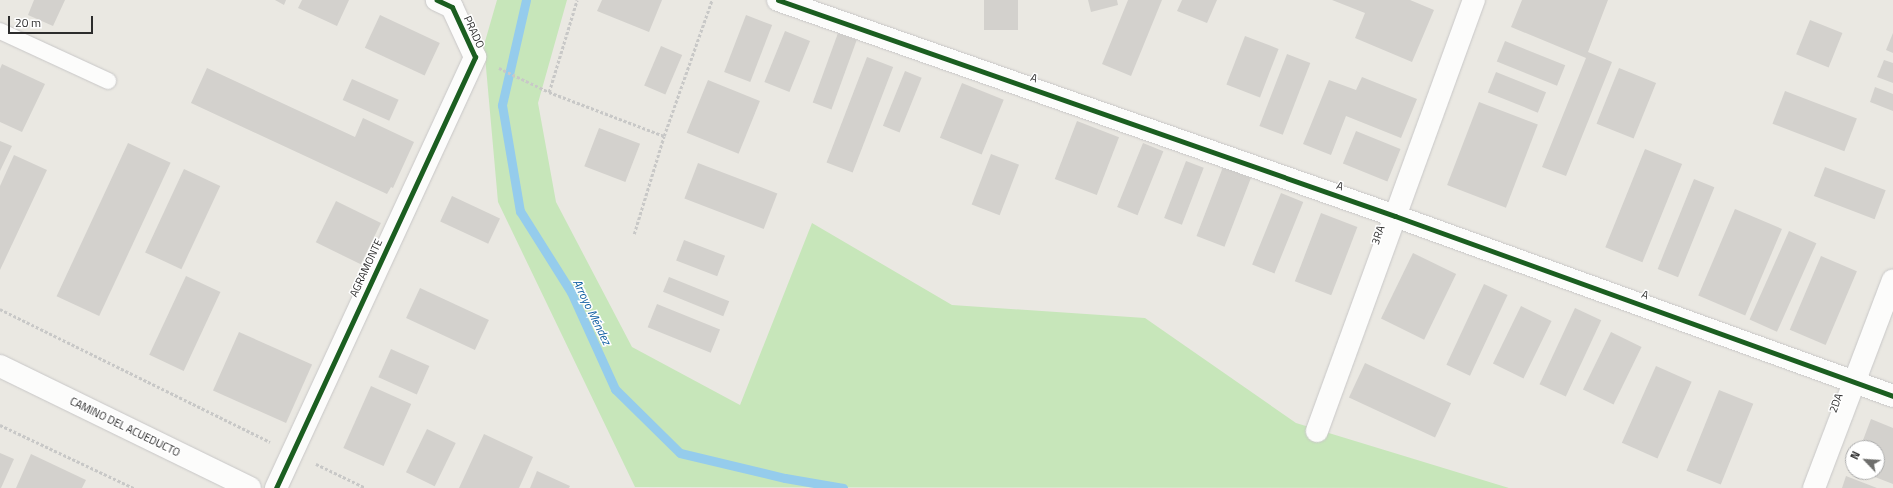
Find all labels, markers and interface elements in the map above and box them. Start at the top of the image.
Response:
scale bar [10,8,95,34]
text: 20 m [15,13,41,32]
street label: PRADO [461,14,487,50]
street label: A [1029,71,1039,85]
street label: A [1335,179,1345,193]
street label: 3RA [1368,224,1388,246]
street label: AGRAMONTE [347,237,385,299]
water label: Arroyo Méndez [570,277,614,347]
street label: A [1640,288,1650,302]
street label: 2DA [1826,391,1846,415]
street label: CAMINO DEL ACUEDUCTO [68,395,182,459]
north arrow [1845,440,1885,480]
text: N [1846,449,1864,462]

